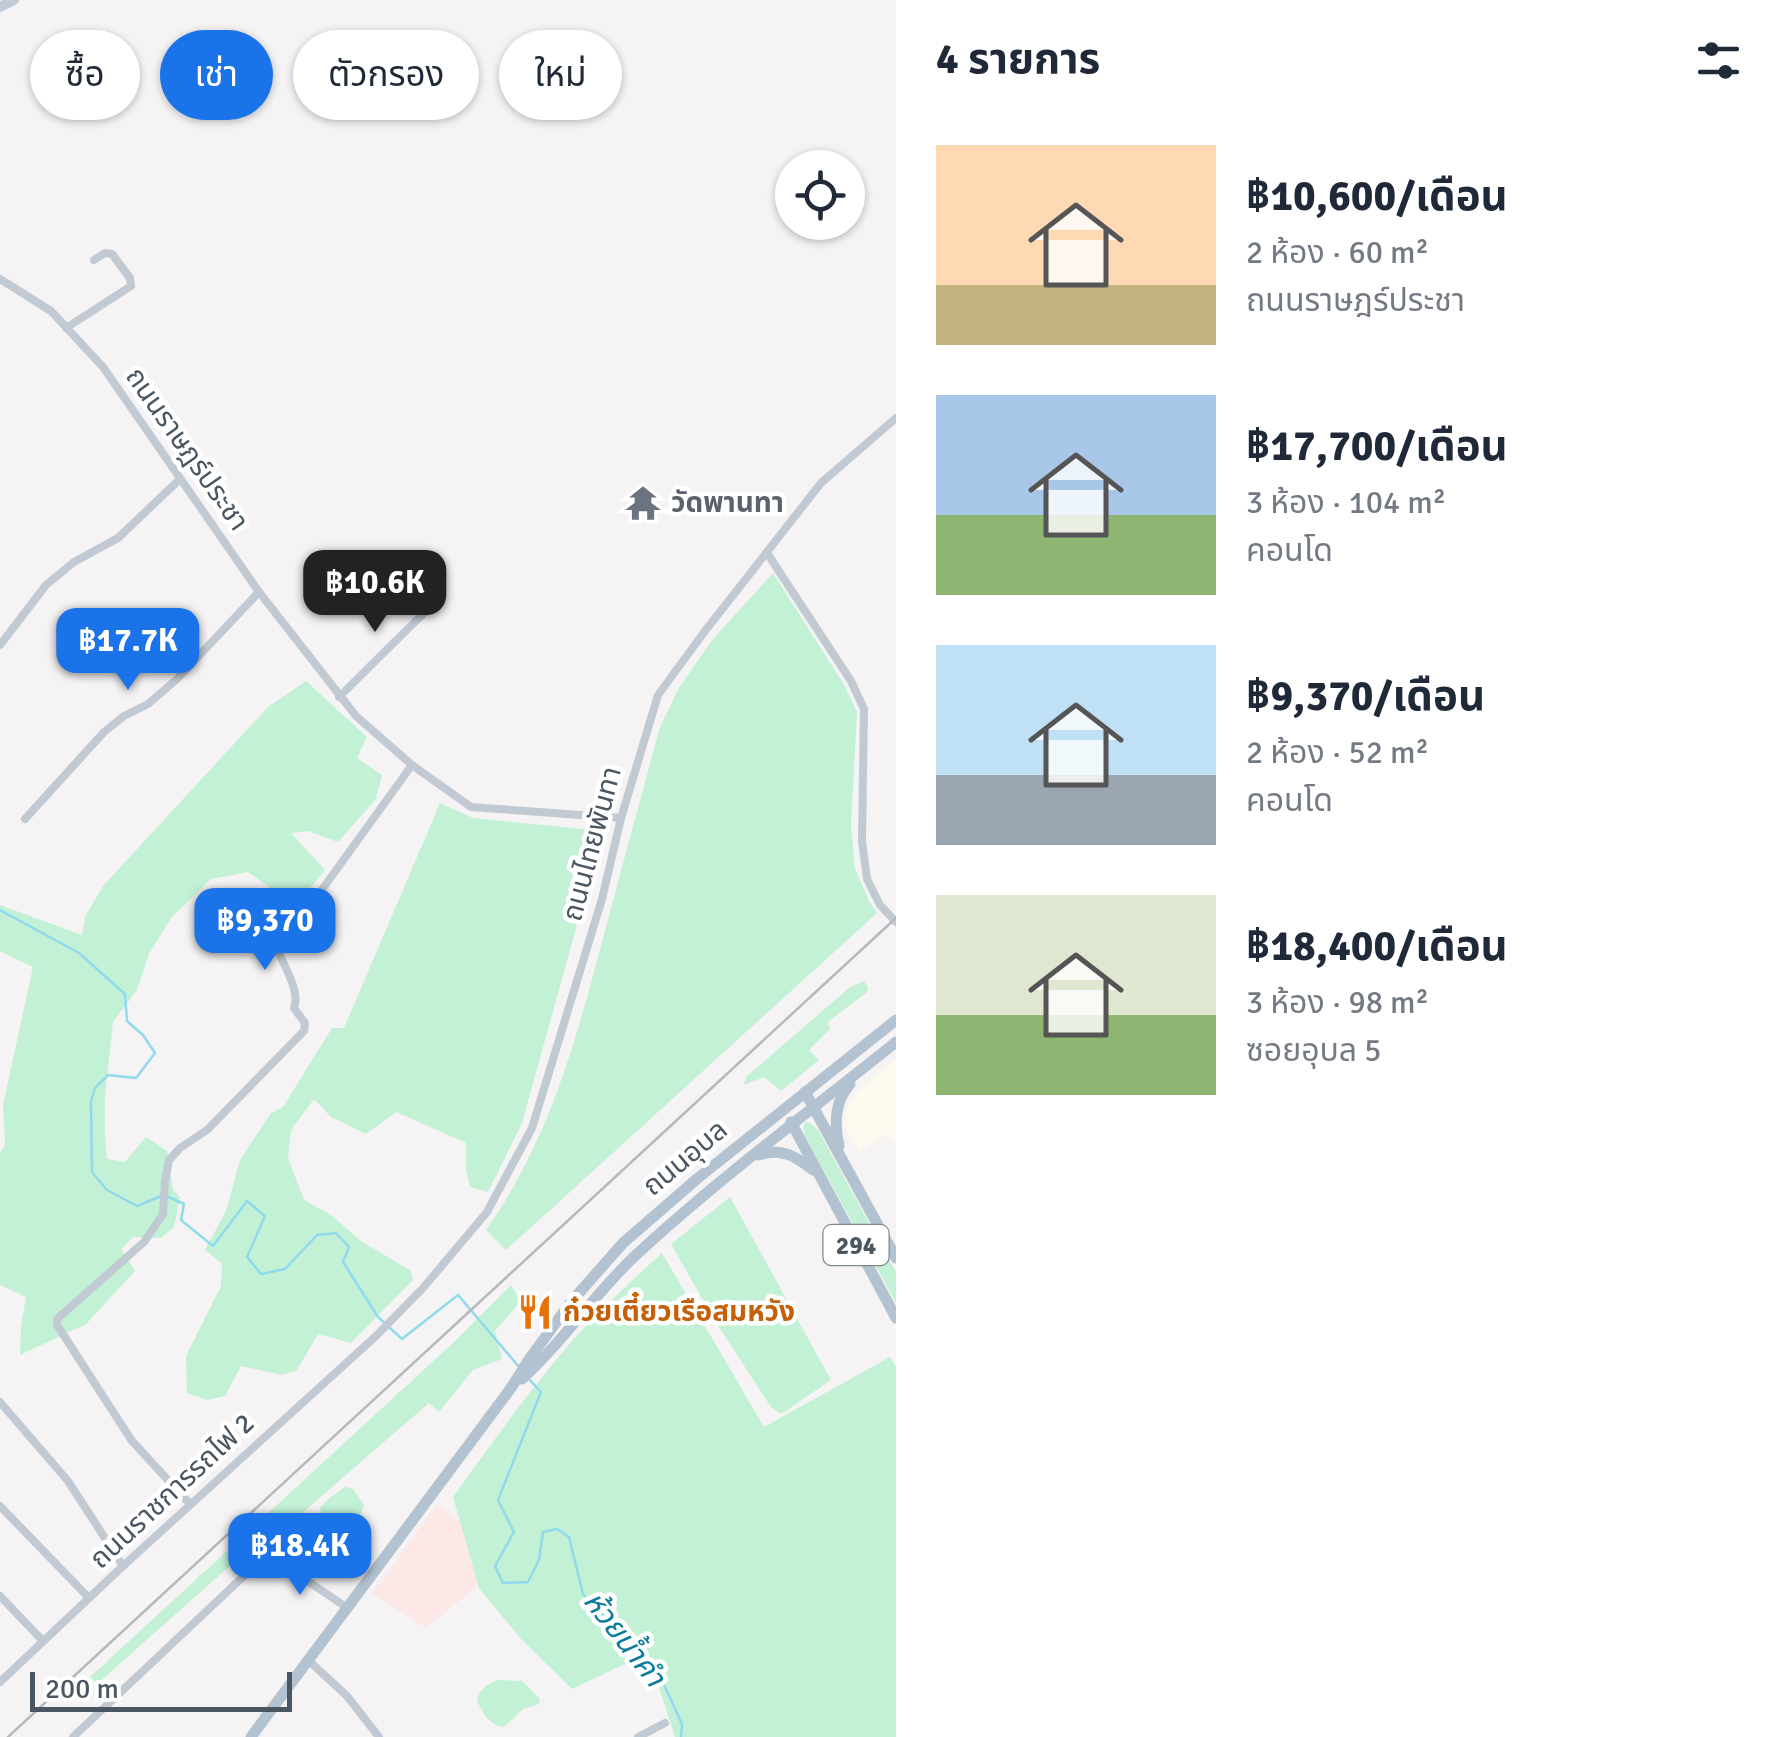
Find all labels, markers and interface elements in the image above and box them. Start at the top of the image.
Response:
chip: ซื้อ [30,30,140,120]
chip: เช่า [160,30,273,120]
chip: ตัวกรอง [293,30,479,120]
chip: ใหม่ [499,30,622,120]
icon: filters [1691,33,1746,88]
text: 4 รายการ [936,34,1100,85]
map controls [775,150,865,240]
button: locate [775,150,865,240]
text: ฿10,600/เดือน [1246,171,1508,222]
icon: home [1016,185,1136,305]
text: 2 ห้อง · 60 m² [1246,233,1429,272]
text: ถนนราษฎร์ประชา [1246,281,1465,320]
street label: ถนนราษฎร์ประชา [118,361,256,537]
text: ฿17,700/เดือน [1246,421,1508,472]
icon: home [1016,435,1136,555]
text: 3 ห้อง · 104 m² [1246,483,1446,522]
temple icon: วัดพานทา [624,484,662,522]
place label: วัดพานทา [671,486,784,520]
text: คอนโด [1246,531,1333,570]
pin: ฿10.6K [294,550,456,635]
text: ฿10.6K [325,563,425,602]
pin: ฿17.7K [47,608,209,693]
text: ฿17.7K [78,621,178,660]
text: ฿9,370/เดือน [1246,671,1485,722]
icon: home [1016,685,1136,805]
text: 2 ห้อง · 52 m² [1246,733,1429,772]
street label: ถนนไทยพันทา [555,763,629,925]
text: คอนโด [1246,781,1333,820]
pin: ฿9,370 [184,888,346,973]
text: ฿9,370 [216,901,314,940]
text: ฿18,400/เดือน [1246,921,1508,972]
icon: home [1016,935,1136,1055]
text: 3 ห้อง · 98 m² [1246,983,1429,1022]
text: ซอยอุบล 5 [1246,1031,1381,1070]
street label: ถนนอุบล [636,1113,734,1203]
road number: 294 [824,1225,888,1265]
place label: ก๋วยเตี๋ยวเรือสมหวัง [563,1291,795,1329]
restaurant icon: ก๋วยเตี๋ยวเรือสมหวัง [516,1293,554,1331]
street label: ถนนราชการรถไฟ 2 [83,1406,261,1576]
pin: ฿18.4K [219,1513,381,1598]
text: ฿18.4K [250,1526,350,1565]
water label: ห้วยน้ำคำ [575,1582,676,1696]
scale bar [30,1667,292,1712]
text: 200 m [45,1672,119,1706]

